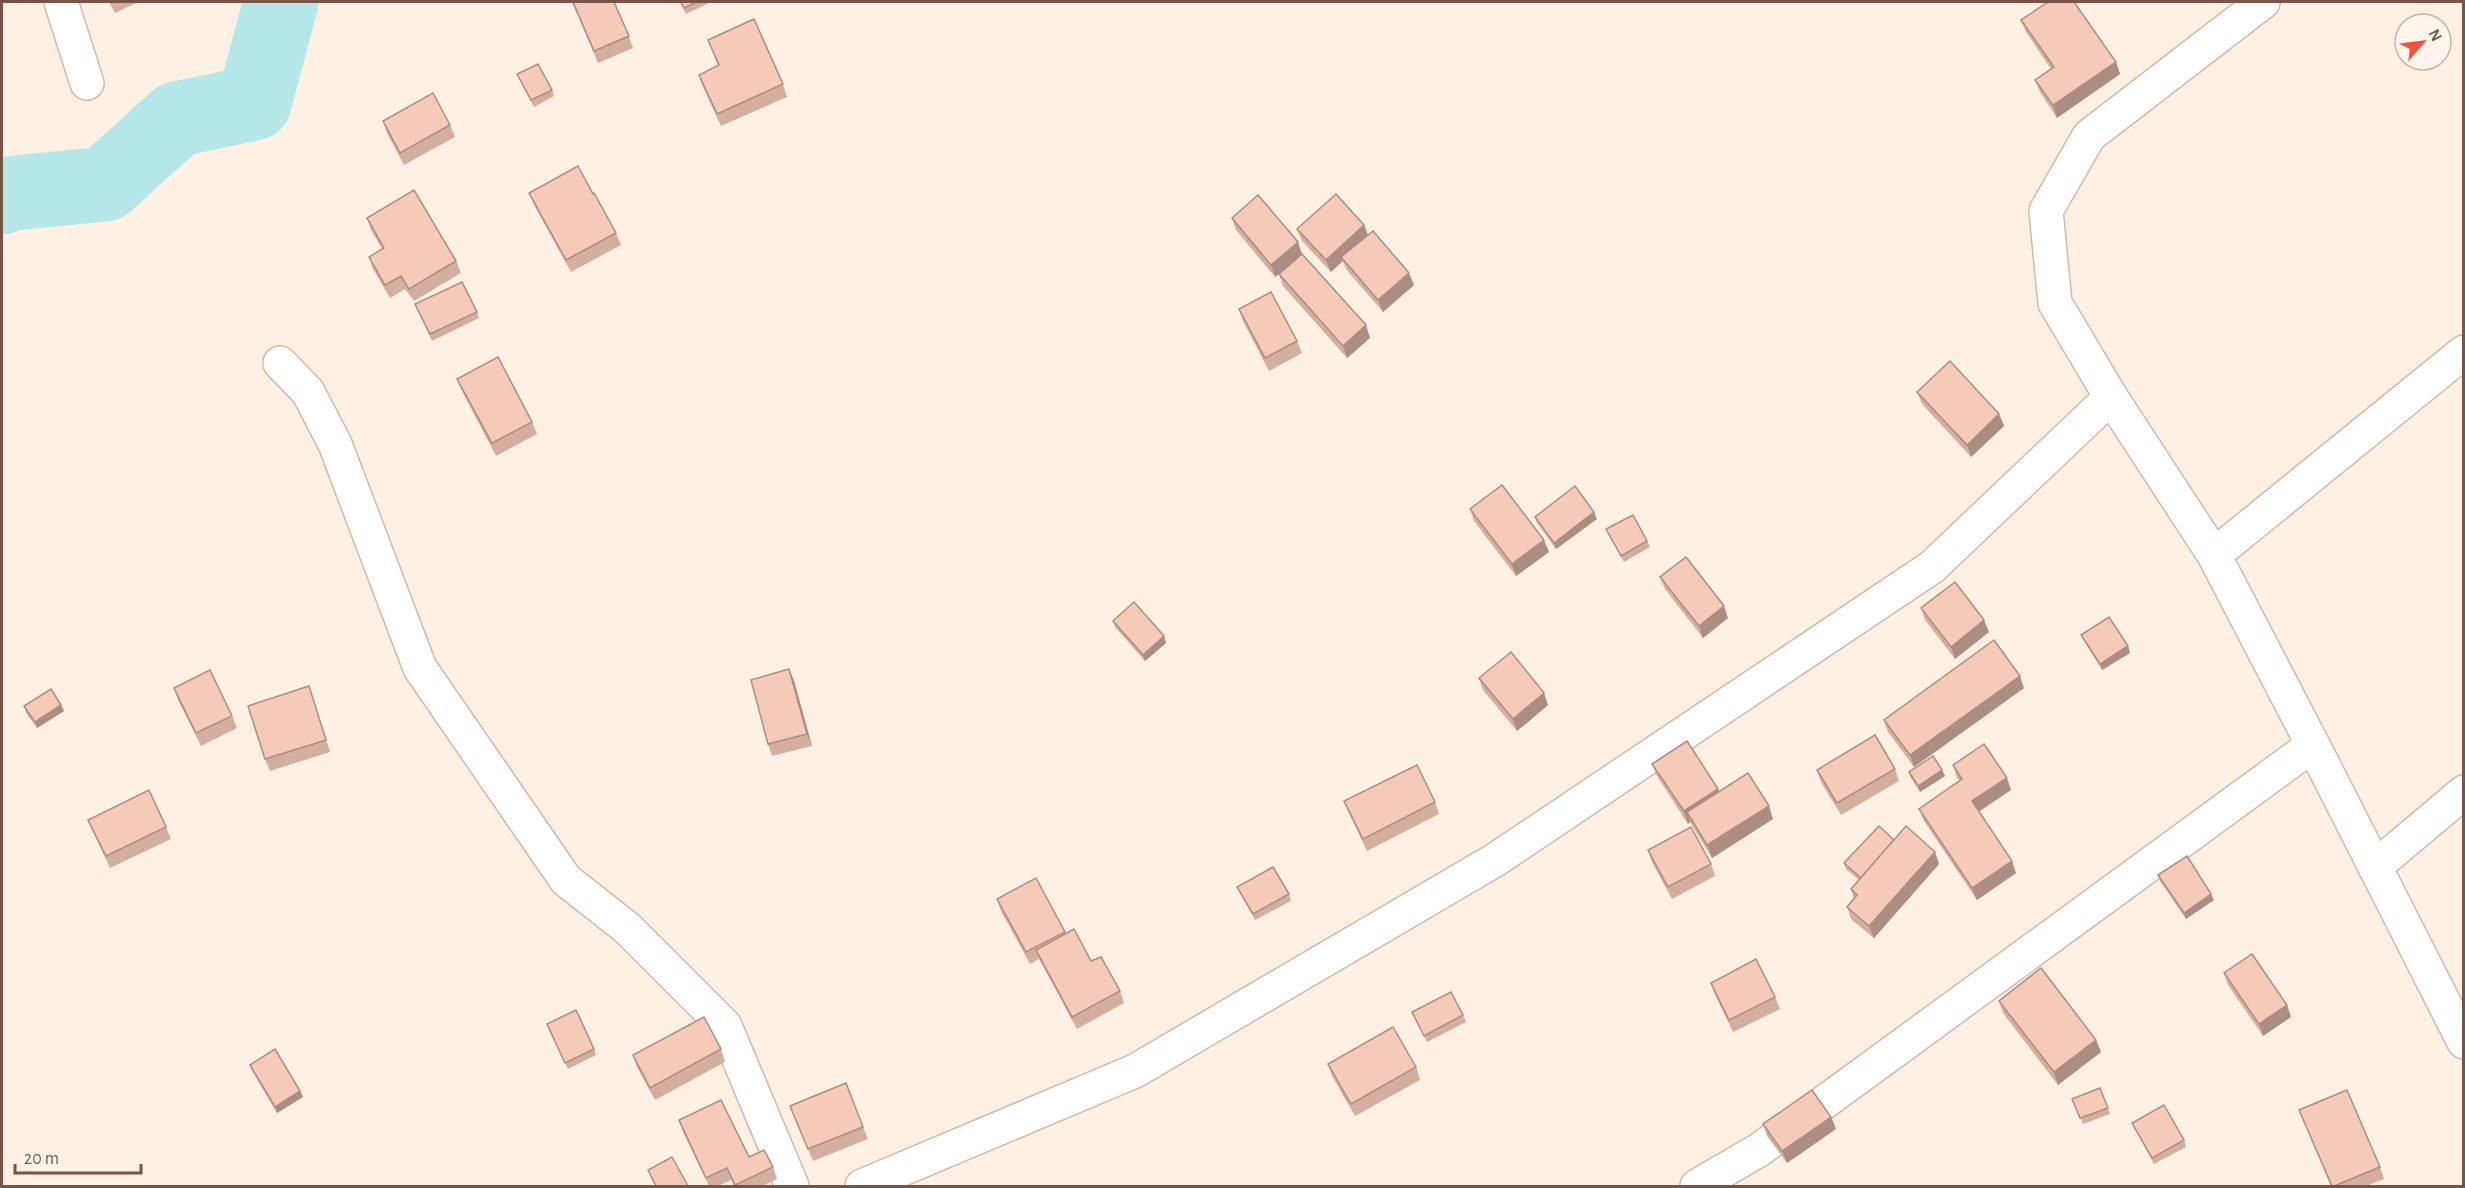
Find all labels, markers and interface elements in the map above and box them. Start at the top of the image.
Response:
north arrow [2393,12,2453,72]
text: N [2426,27,2445,44]
scale bar [15,1137,141,1175]
text: 20 m [24,1150,59,1168]

